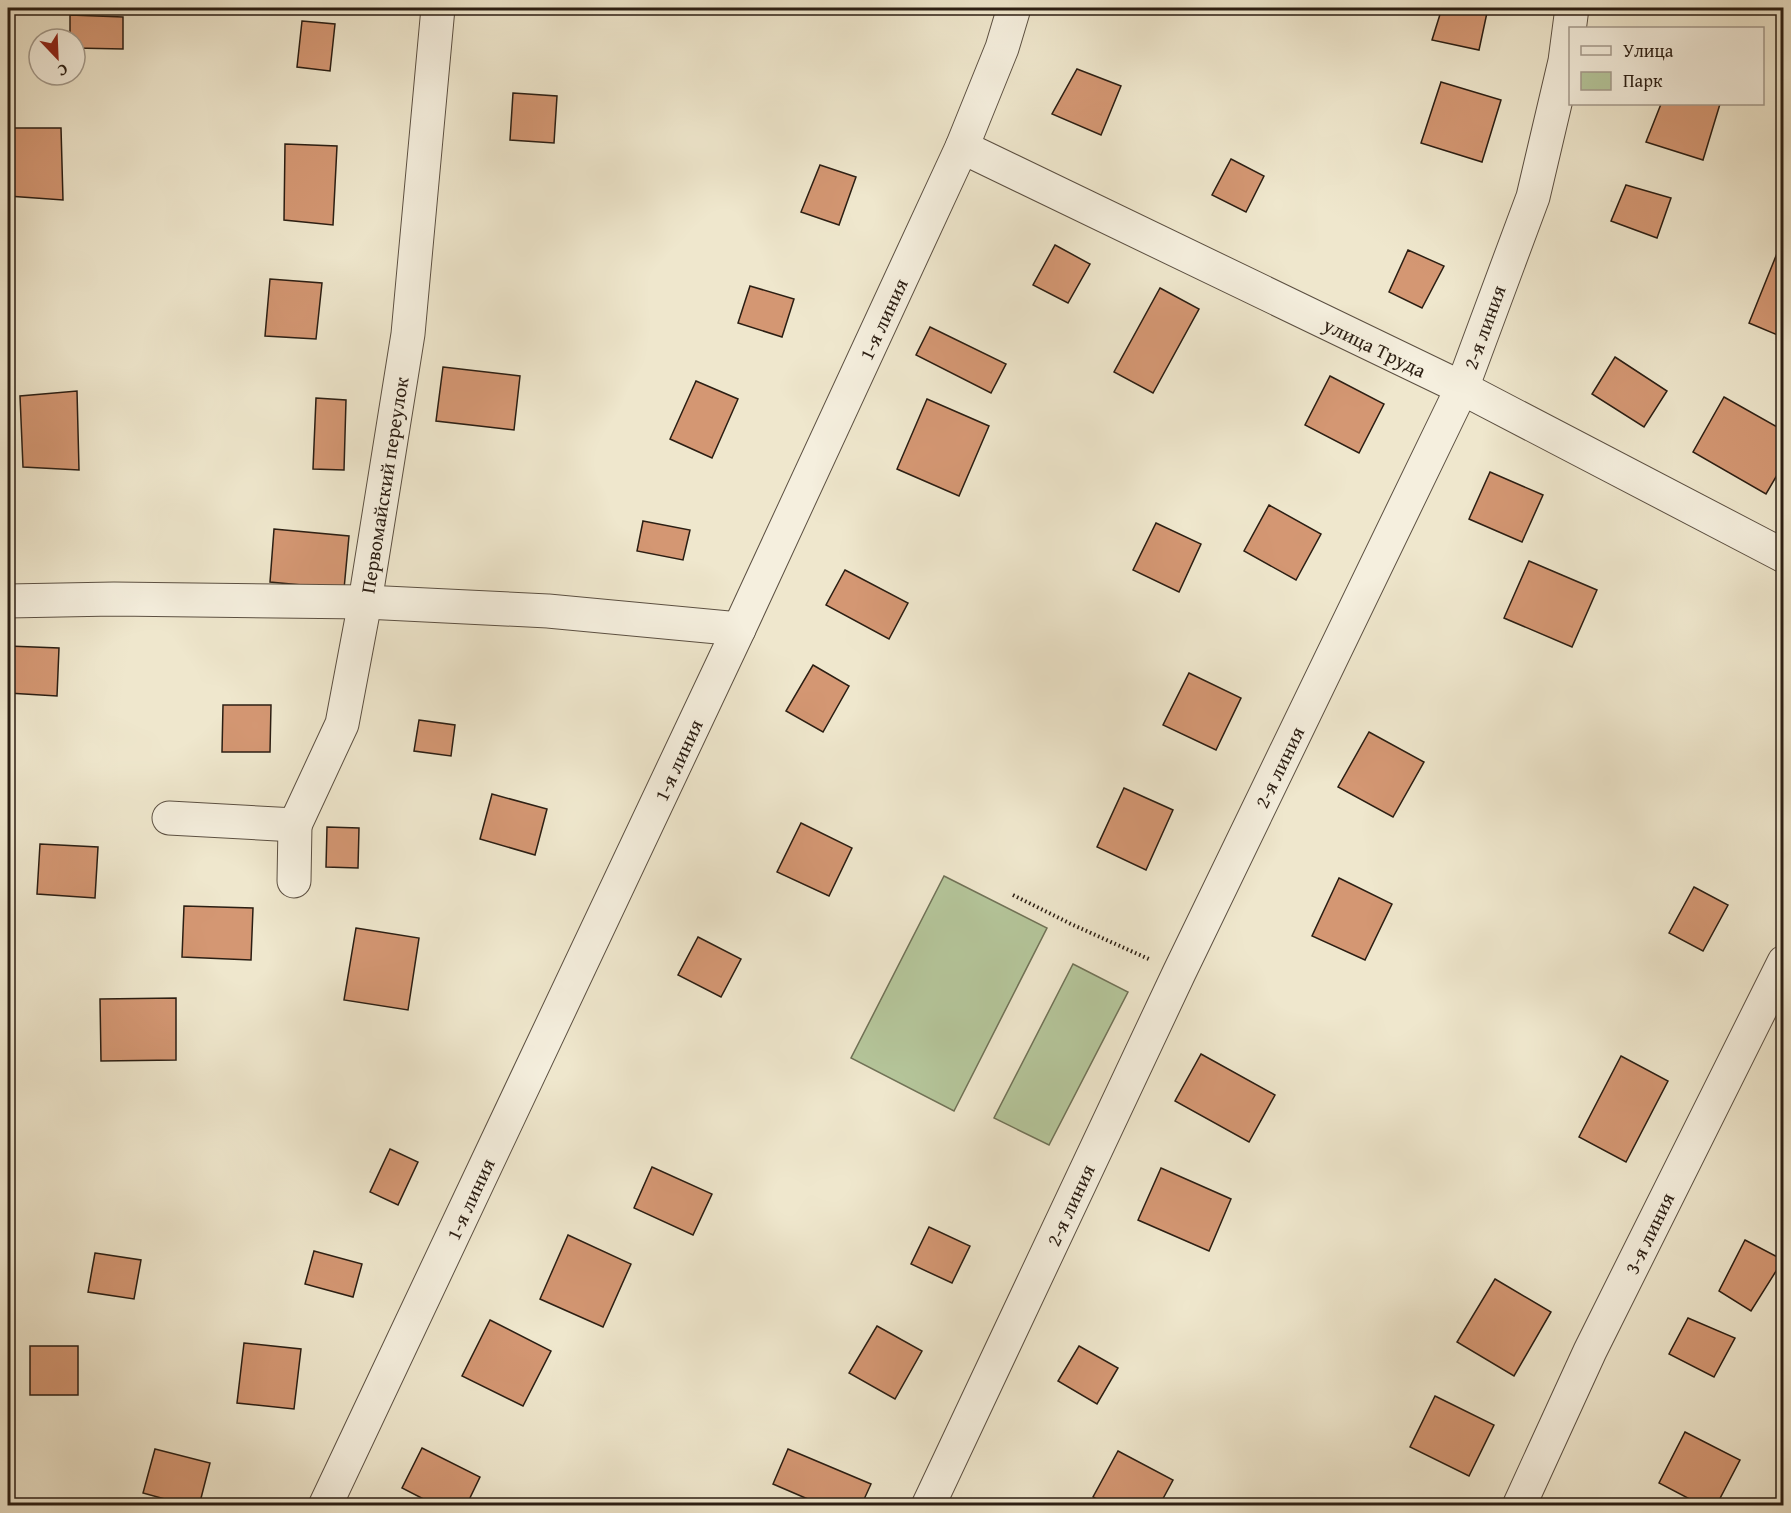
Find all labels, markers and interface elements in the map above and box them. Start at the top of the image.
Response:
north arrow [27,27,87,87]
legend [1569,27,1764,105]
text: Улица [1623,37,1674,64]
text: С [54,58,72,84]
text: Парк [1623,67,1663,94]
street label: 1-я линия [851,273,915,365]
street label: 2-я линия [1455,281,1513,373]
street label: улица Труда [1318,309,1432,385]
street label: Первомайский переулок [353,374,416,595]
street label: 1-я линия [646,714,710,806]
street label: 2-я линия [1247,721,1311,813]
street label: 1-я линия [438,1153,502,1245]
street label: 2-я линия [1038,1159,1102,1251]
street label: 3-я линия [1617,1187,1681,1279]

